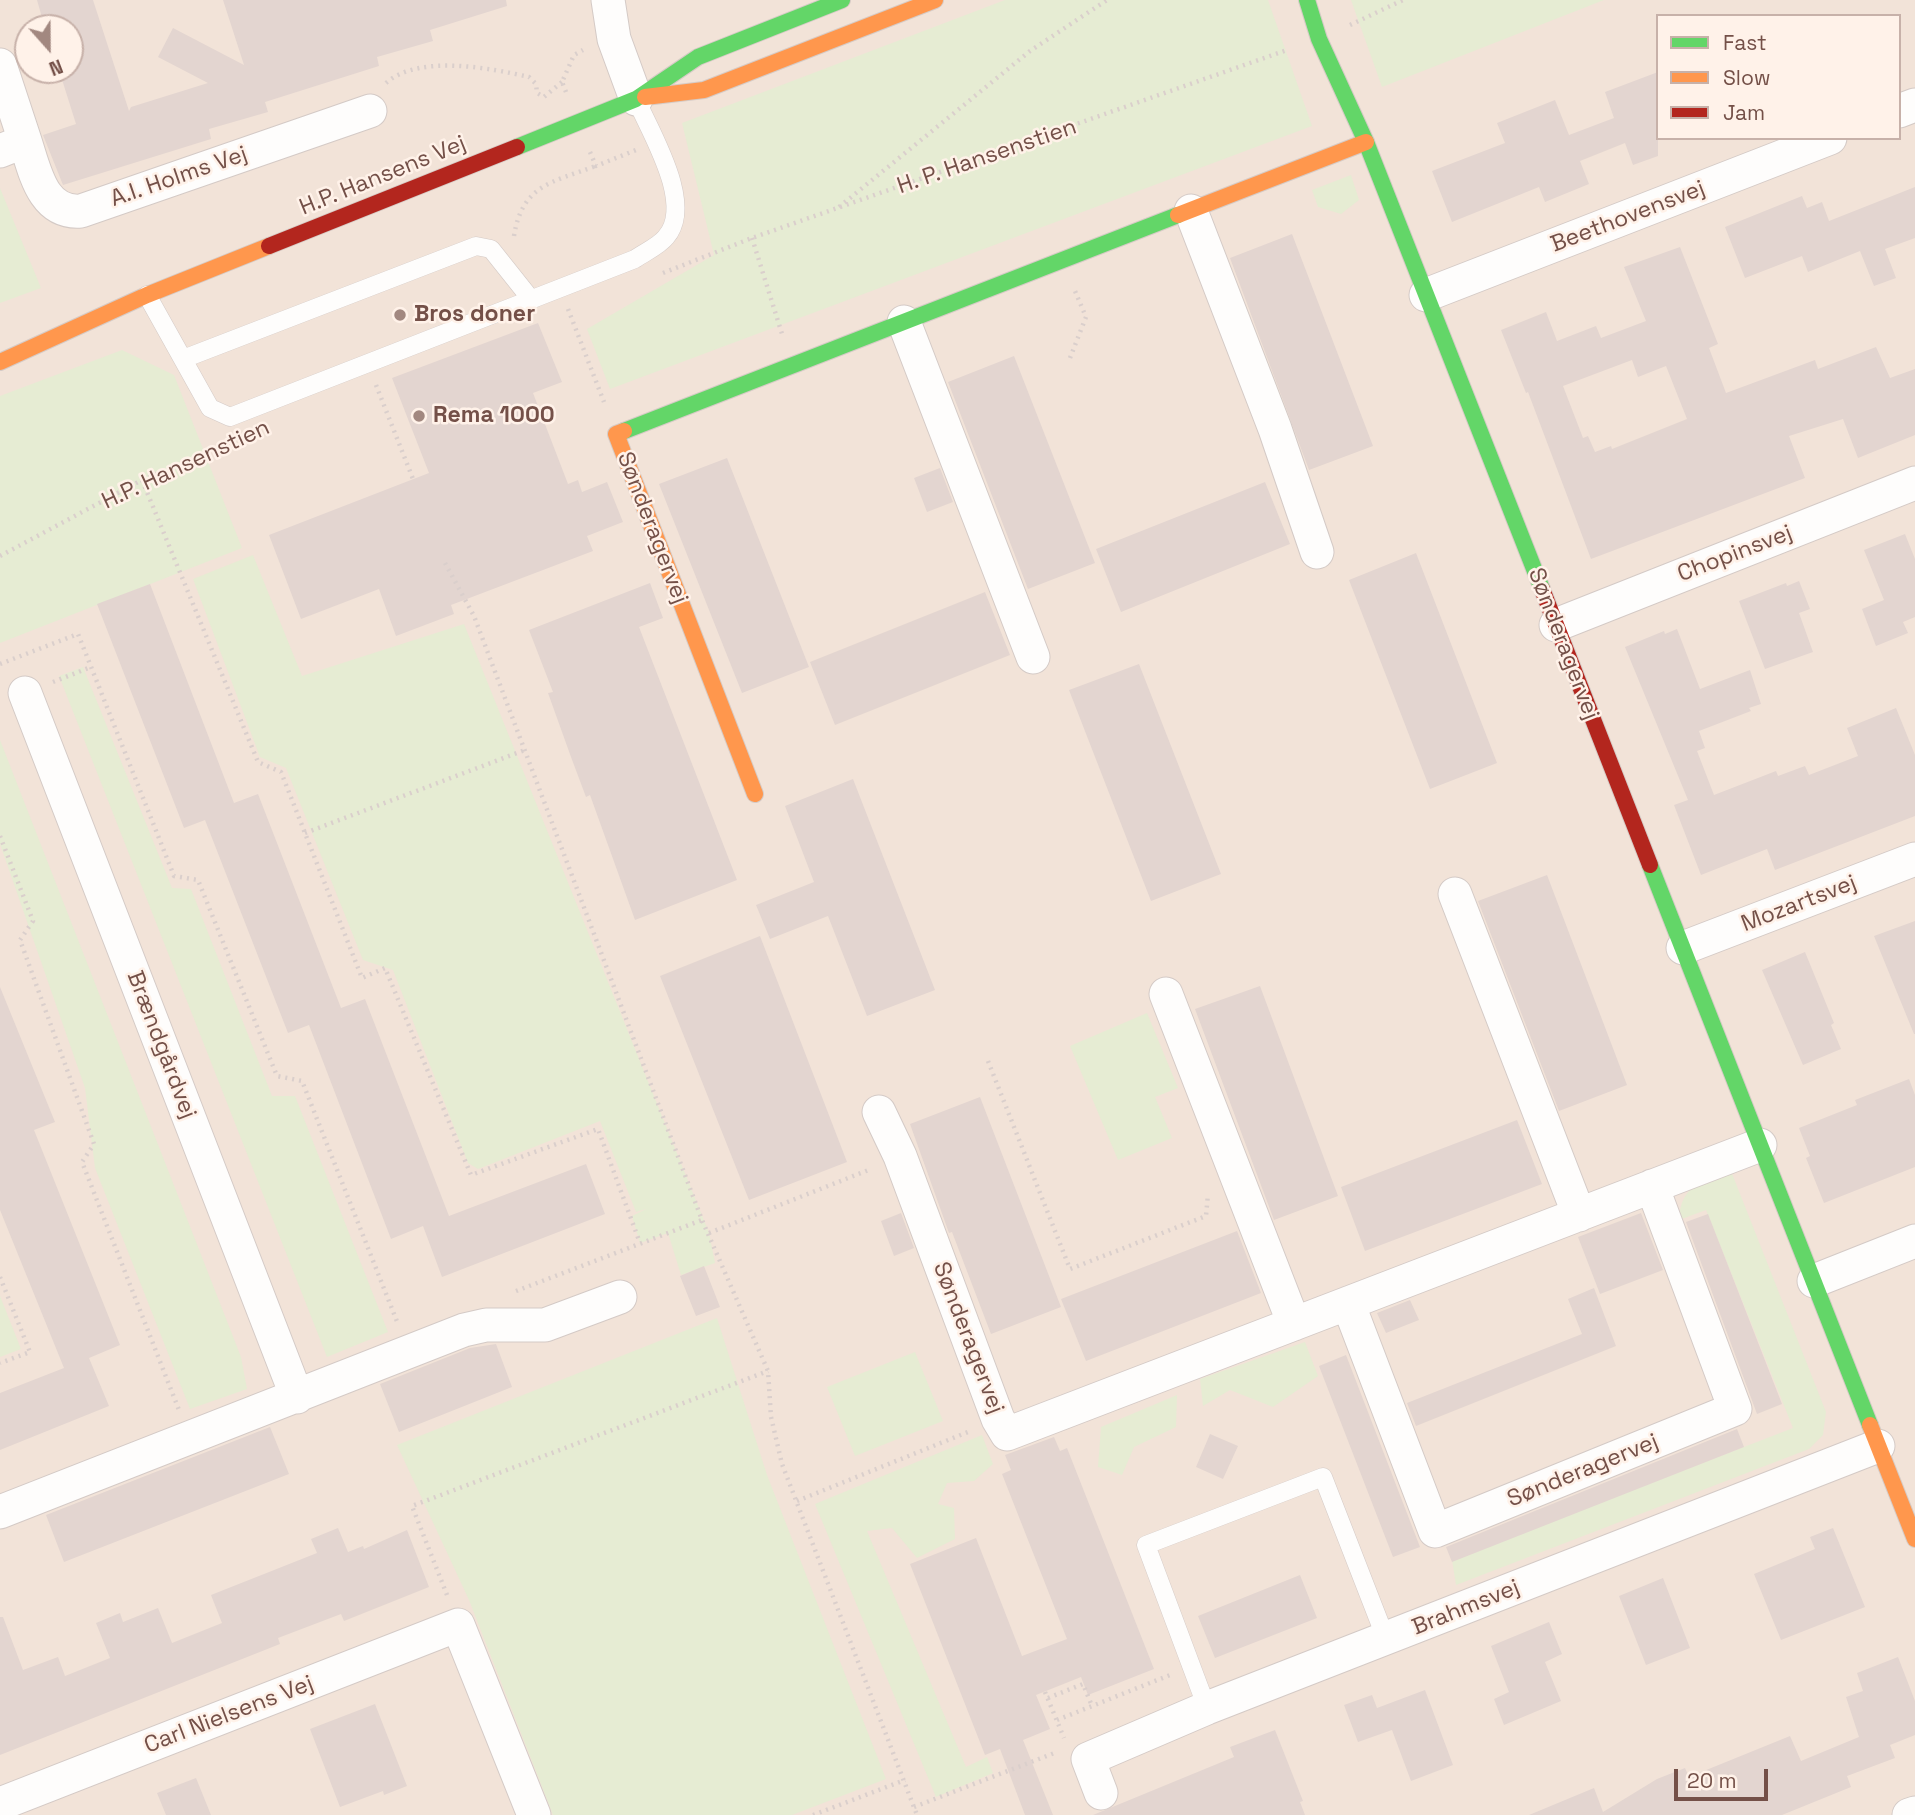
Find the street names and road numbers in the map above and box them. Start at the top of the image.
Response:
street label: H. P. Hansenstien [894,113,1080,201]
street label: H.P. Hansens Vej [296,130,470,222]
street label: A.I. Holms Vej [107,141,251,213]
street label: Beethovensvej [1547,175,1709,259]
street label: H.P. Hansenstien [98,414,274,516]
street label: Sønderagervej [610,448,694,608]
street label: Chopinsvej [1674,520,1796,588]
street label: Sønderagervej [1521,564,1605,724]
street label: Mozartsvej [1738,869,1860,939]
street label: Brændgårdvej [120,967,202,1123]
street label: Sønderagervej [926,1258,1010,1418]
street label: Sønderagervej [1504,1428,1662,1514]
street label: Brahmsvej [1408,1574,1524,1642]
street label: Carl Nielsens Vej [141,1670,317,1760]

